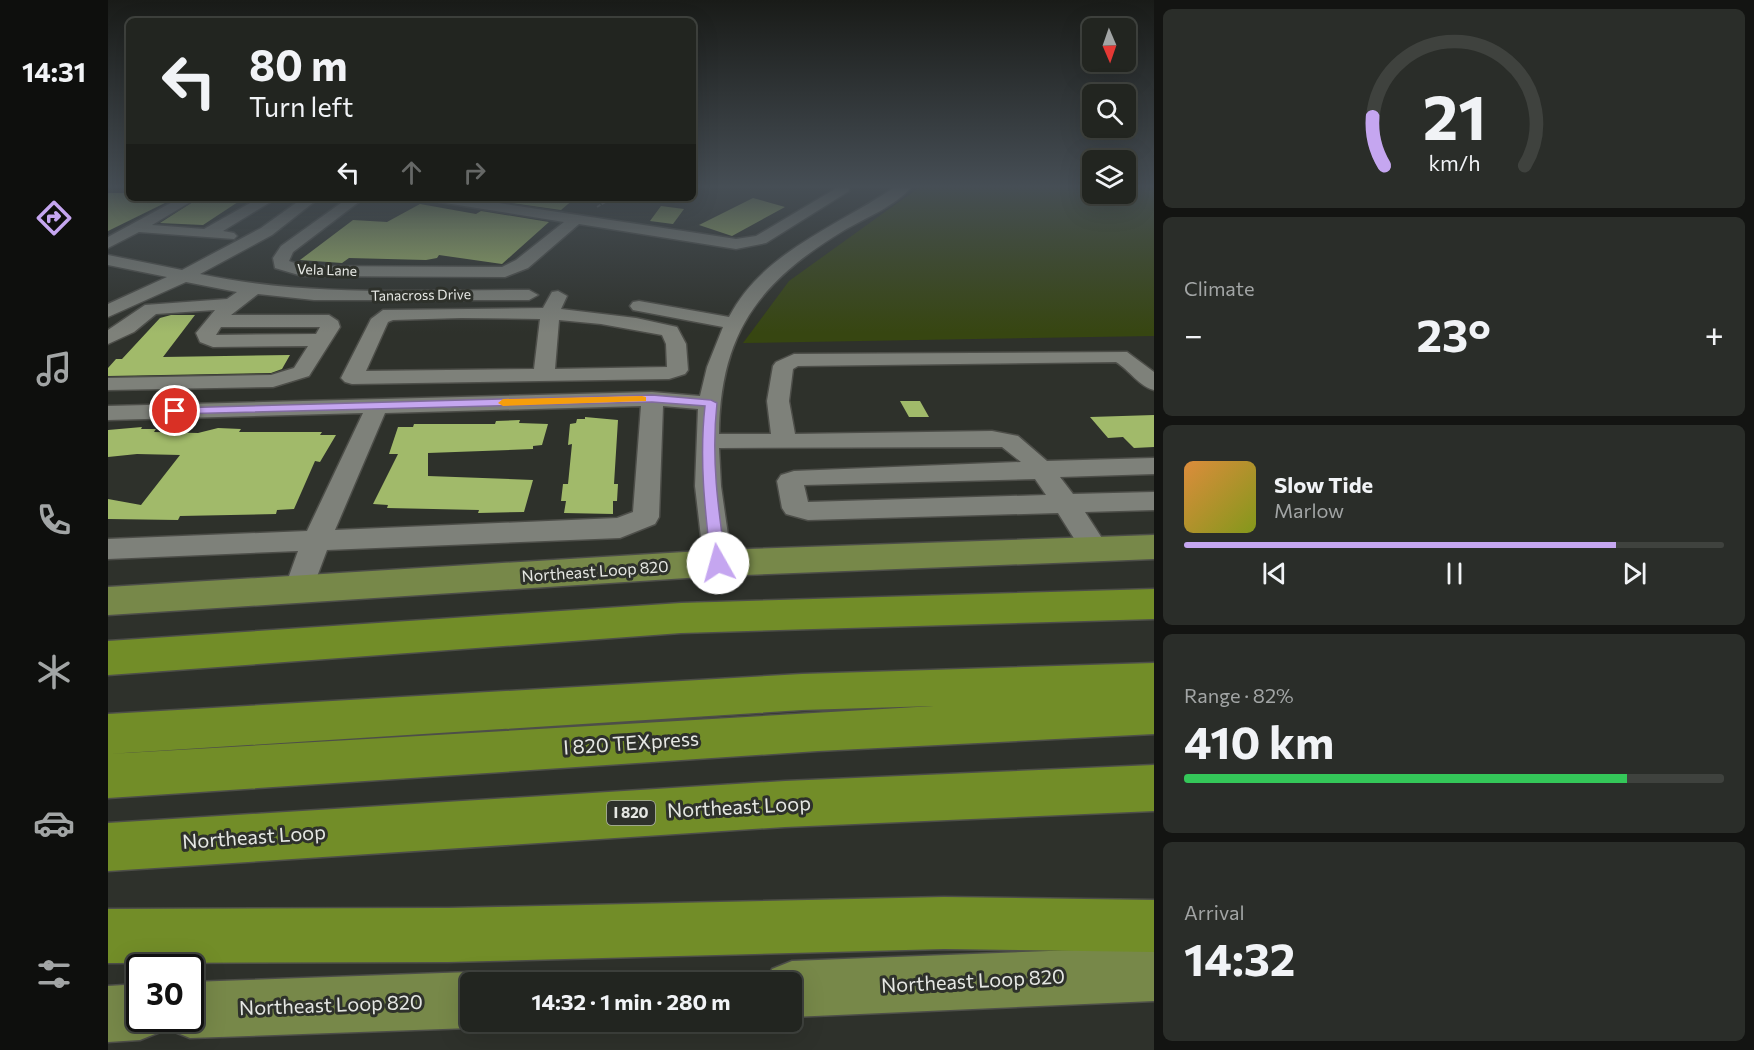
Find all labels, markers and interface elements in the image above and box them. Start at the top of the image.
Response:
north arrow [1082,18,1136,72]
map controls [1082,18,1136,204]
text: 80 m [249,38,348,90]
icon: left [150,42,228,120]
text: 14:31 [22,55,86,88]
text: 21 [1422,77,1486,153]
button: search [1082,84,1136,138]
text: Turn left [249,90,353,123]
text: km/h [1428,149,1480,175]
button: layers [1082,150,1136,204]
icon: left [332,156,365,189]
icon: ahead [395,156,428,189]
icon: right [458,156,491,189]
icon: directions [33,197,75,239]
street label: Vela Lane [297,260,357,279]
text: Climate [1184,276,1254,300]
street label: Tanacross Drive [371,285,471,304]
text: 23° [1417,306,1491,361]
text: − [1184,313,1203,354]
text: + [1705,313,1724,354]
icon: music [33,348,75,390]
pin [149,385,200,436]
icon: arrive [158,394,191,427]
text: Slow Tide [1274,471,1373,498]
text: Marlow [1274,498,1344,522]
icon: phone [33,499,75,541]
position arrow [686,531,750,595]
street label: Northeast Loop 820 [521,556,669,585]
icon: previous [1258,557,1291,590]
icon: pause [1438,557,1471,590]
icon: next [1618,557,1651,590]
icon: climate [33,651,75,693]
text: Range · 82% [1184,683,1294,707]
text: 410 km [1184,713,1334,768]
street label: I 820 TEXpress [562,725,700,759]
street label: Northeast Loop [666,790,811,822]
road number: I 820 [607,801,655,825]
icon: car [33,802,75,844]
street label: Northeast Loop [181,819,327,853]
text: Arrival [1184,900,1245,924]
text: 14:32 [1184,930,1295,985]
icon: filters [33,953,75,995]
speed limit sign: 30 [126,954,204,1032]
street label: Northeast Loop 820 [880,963,1065,997]
text: 14:32 · 1 min · 280 m [531,988,731,1015]
street label: Northeast Loop 820 [239,989,423,1019]

